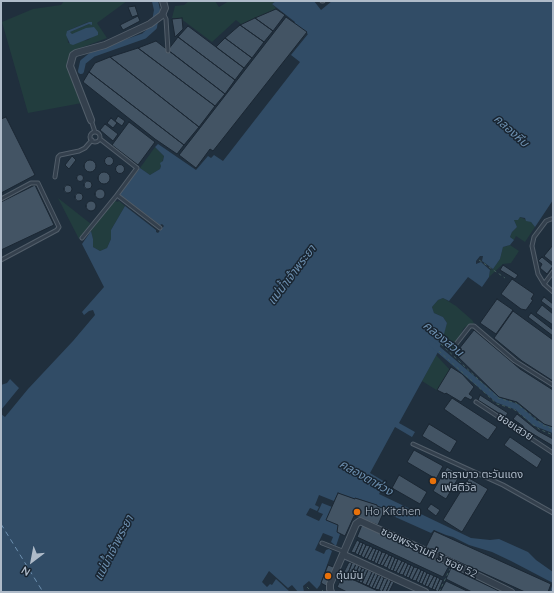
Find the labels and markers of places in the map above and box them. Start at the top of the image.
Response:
place label: คาราบาว ตะวันแดง เฟสติวัล [441,468,523,494]
marker: คาราบาว ตะวันแดง เฟสติวัล [428,476,438,486]
place label: Ho Kitchen [365,505,421,519]
marker: Ho Kitchen [352,507,362,517]
place label: ตุ๋นมัน [336,569,363,583]
marker: ตุ๋นมัน [323,571,333,581]

